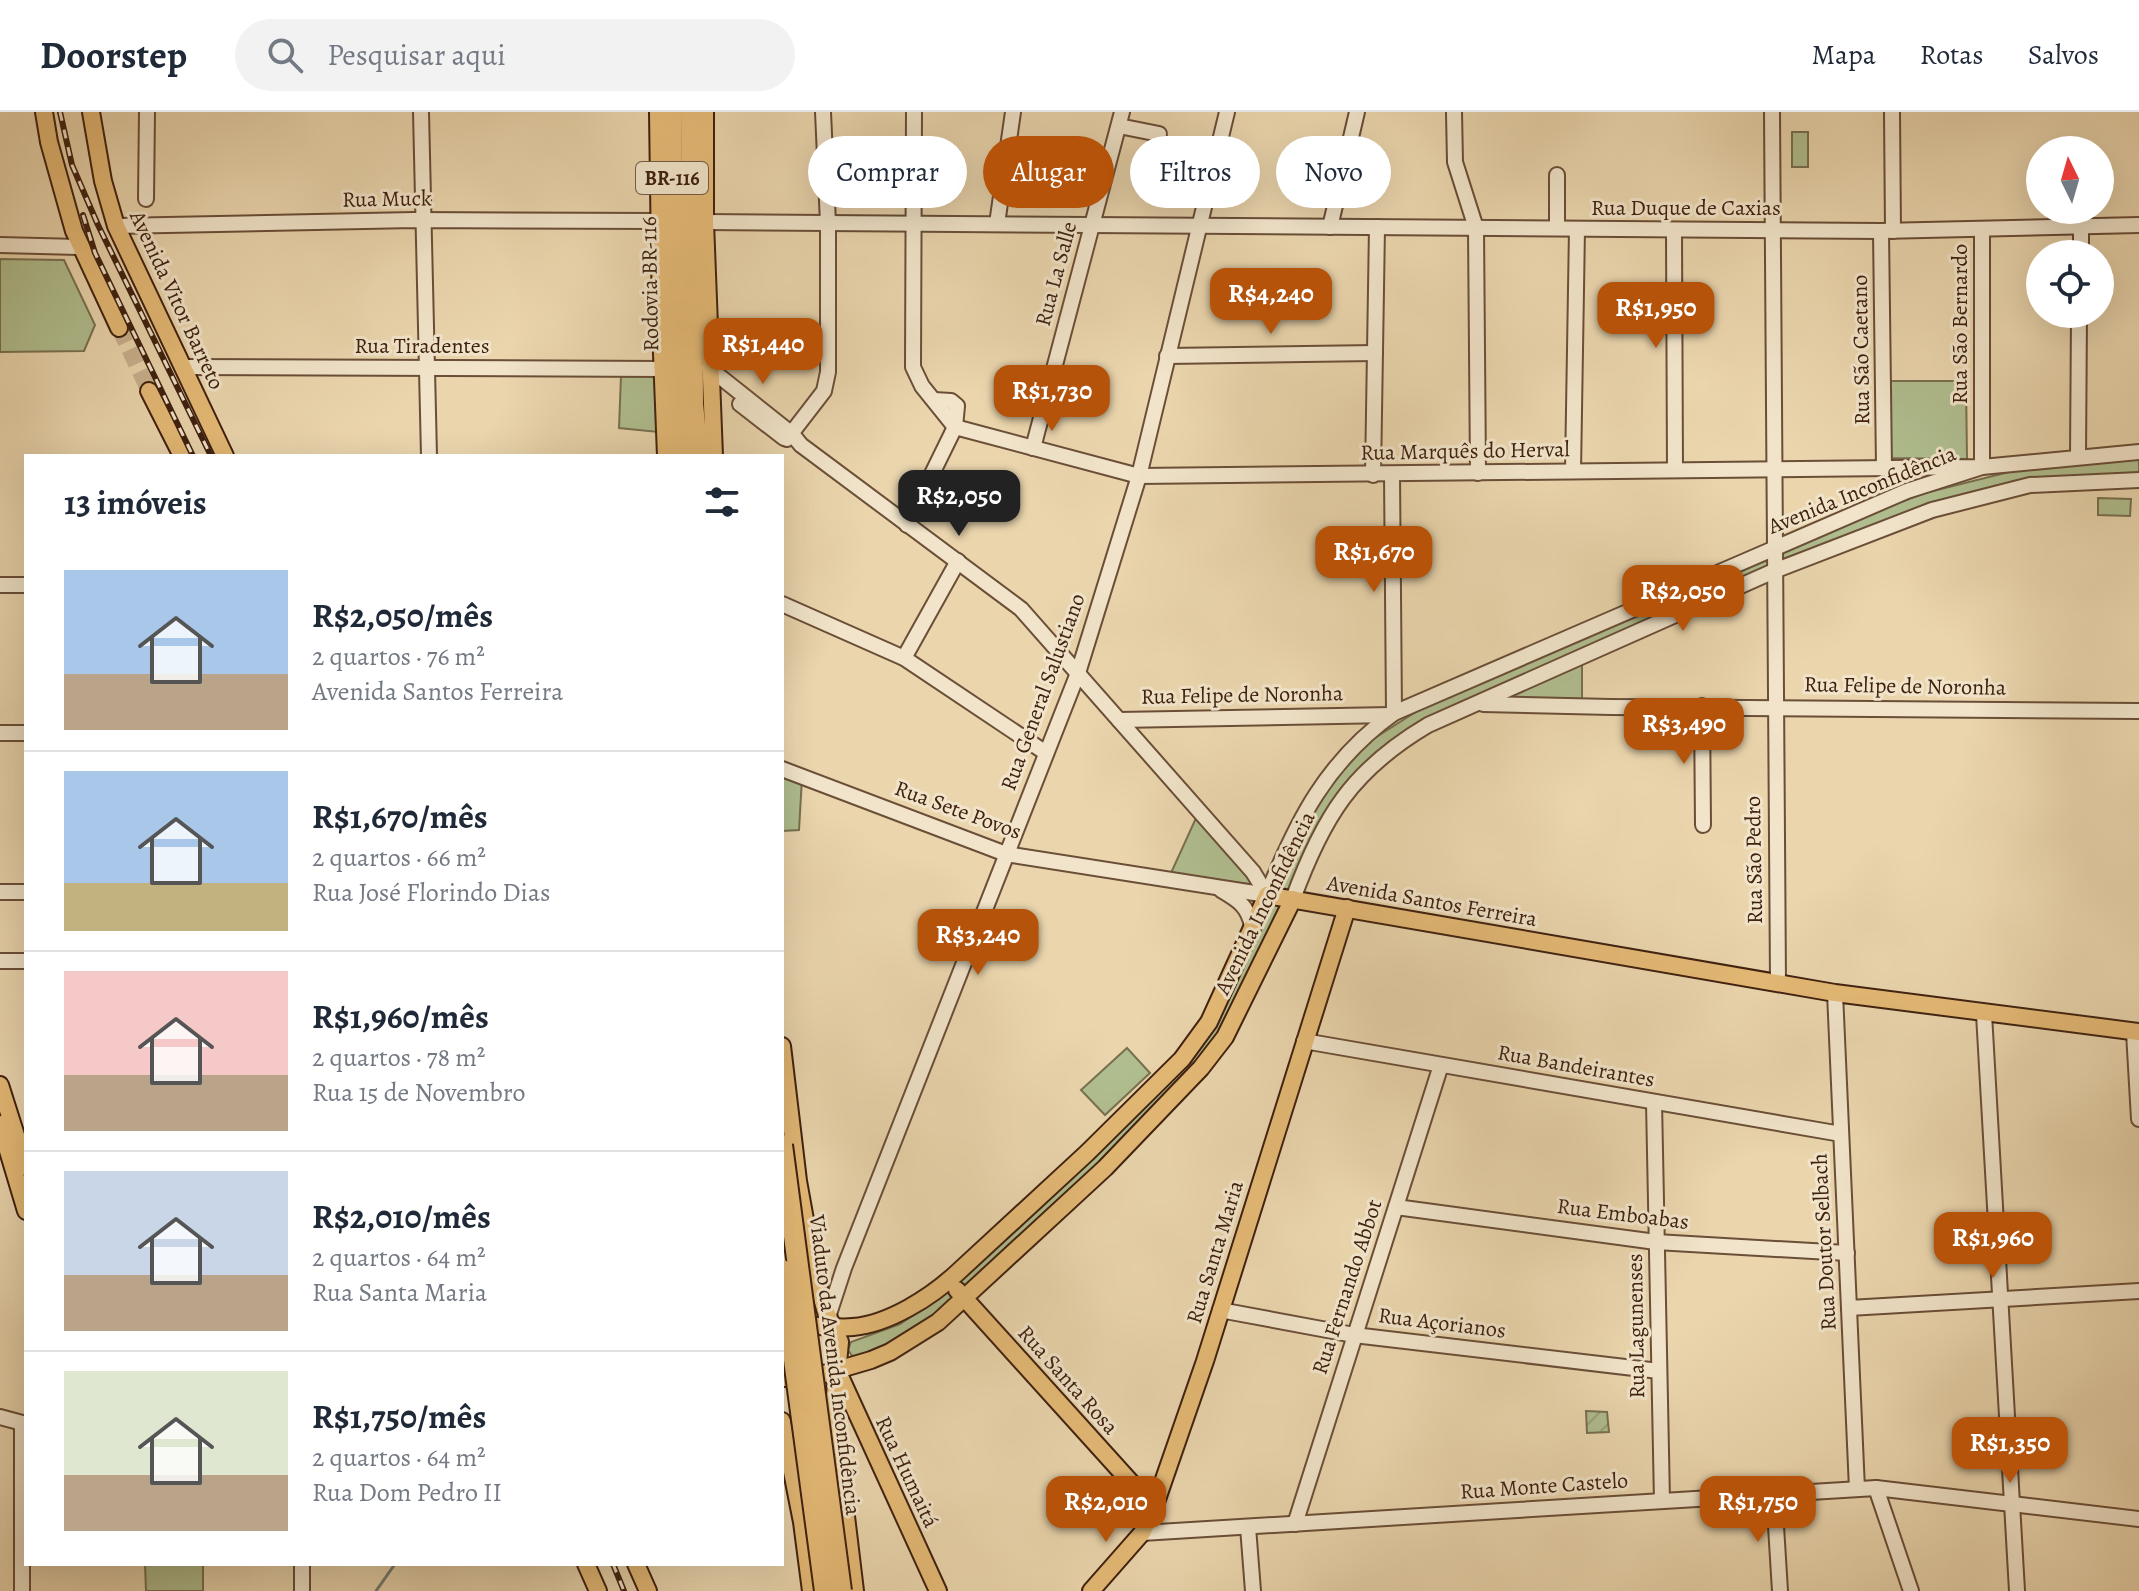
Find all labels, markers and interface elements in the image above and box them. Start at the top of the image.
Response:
search box [235,19,795,91]
text: Doorstep [40,29,187,81]
icon: search [263,33,307,77]
text: Pesquisar aqui [327,35,506,75]
text: Mapa [1812,36,1876,74]
text: Rotas [1920,36,1984,74]
text: Salvos [2028,36,2099,74]
chip: Comprar [808,136,967,208]
chip: Alugar [983,136,1114,208]
chip: Filtros [1130,136,1260,208]
chip: Novo [1276,136,1391,208]
north arrow [2026,136,2114,224]
map controls [2026,136,2114,328]
road number: BR-116 [636,162,708,194]
street label: Rua Muck [342,183,432,215]
street label: Rua Duque de Caxias [1591,193,1781,223]
street label: Avenida Vitor Barreto [122,205,232,394]
street label: Rodovia BR-116 [634,216,666,352]
street label: Rua La Salle [1028,218,1084,330]
button: locate [2026,240,2114,328]
street label: Rua São Bernardo [1945,244,1975,404]
pin: R$4,240 [1197,268,1345,336]
street label: Rua São Caetano [1845,274,1877,425]
text: R$4,240 [1228,276,1314,311]
pin: R$1,950 [1582,282,1730,350]
text: R$1,950 [1615,290,1697,325]
pin: R$1,440 [689,318,837,386]
text: R$1,440 [722,326,804,361]
street label: Rua Tiradentes [355,331,490,361]
pin: R$1,730 [978,365,1126,433]
text: R$1,730 [1012,373,1092,408]
street label: Rua Marquês do Herval [1360,434,1570,468]
street label: Avenida Inconfidência [1762,438,1961,542]
pin: R$2,050 [885,470,1033,538]
text: R$2,050 [916,478,1002,513]
text: 13 imóveis [64,479,207,526]
icon: filters [700,480,744,524]
pin: R$1,670 [1300,526,1448,594]
text: R$1,670 [1333,534,1415,569]
pin: R$2,050 [1609,565,1757,633]
text: R$2,050 [1640,573,1726,608]
street label: Rua General Salustiano [993,589,1093,795]
text: R$2,050/mês [312,592,493,639]
icon: home [128,602,224,698]
text: 2 quartos · 76 m² [312,639,485,674]
street label: Rua Felipe de Noronha [1804,669,2007,703]
text: Avenida Santos Ferreira [312,674,563,709]
street label: Rua Felipe de Noronha [1141,678,1344,712]
pin: R$3,490 [1610,698,1758,766]
text: R$3,490 [1642,706,1726,741]
street label: Rua Sete Povos [890,773,1026,847]
text: R$1,670/mês [312,793,488,840]
street label: Rua São Pedro [1738,796,1770,924]
icon: home [128,803,224,899]
street label: Avenida Inconfidência [1207,806,1323,1001]
text: 2 quartos · 66 m² [312,840,486,875]
street label: Avenida Santos Ferreira [1324,868,1540,934]
text: Rua José Florindo Dias [312,875,550,910]
pin: R$3,240 [904,909,1052,977]
text: R$3,240 [936,917,1020,952]
text: R$1,960/mês [312,993,489,1040]
icon: home [128,1003,224,1099]
street label: Rua Bandeirantes [1495,1037,1657,1095]
text: 2 quartos · 78 m² [312,1040,485,1075]
text: Rua 15 de Novembro [312,1075,525,1110]
street label: Rua Doutor Selbach [1804,1152,1844,1331]
street label: Rua Santa Maria [1179,1176,1251,1327]
street label: Rua Emboabas [1555,1191,1691,1237]
text: R$2,010/mês [312,1193,491,1240]
street label: Rua Fernando Abbot [1305,1196,1389,1378]
icon: home [128,1203,224,1299]
street label: Viaduto da Avenida Inconfidência [802,1212,868,1518]
pin: R$1,960 [1919,1212,2067,1280]
text: R$1,960 [1952,1220,2034,1255]
text: 2 quartos · 64 m² [312,1240,486,1275]
street label: Rua Lagunenses [1620,1253,1652,1399]
text: Rua Santa Maria [312,1275,487,1310]
street label: Rua Açorianos [1376,1300,1508,1346]
street label: Rua Santa Rosa [1011,1319,1126,1442]
text: R$1,750/mês [312,1393,486,1440]
icon: home [128,1403,224,1499]
street label: Rua Humaitá [868,1411,946,1533]
pin: R$1,350 [1936,1417,2084,1485]
text: R$1,350 [1970,1425,2050,1460]
text: 2 quartos · 64 m² [312,1440,486,1475]
street label: Rua Monte Castelo [1459,1465,1629,1507]
text: Rua Dom Pedro II [312,1475,502,1510]
pin: R$2,010 [1032,1476,1180,1544]
pin: R$1,750 [1684,1476,1832,1544]
text: R$2,010 [1064,1484,1148,1519]
text: R$1,750 [1718,1484,1798,1519]

